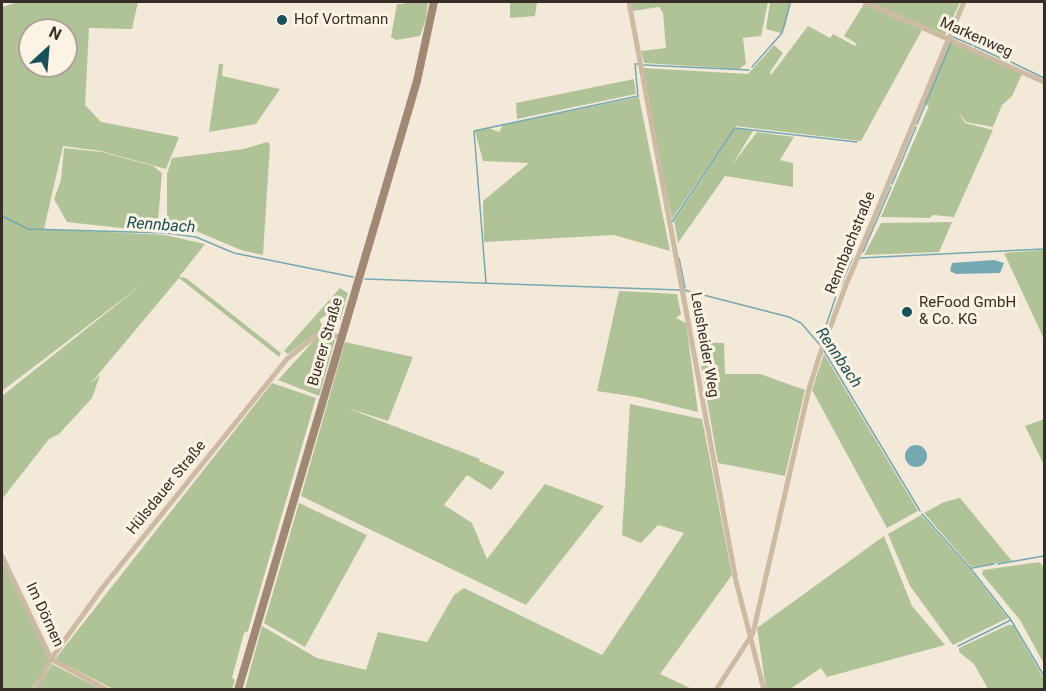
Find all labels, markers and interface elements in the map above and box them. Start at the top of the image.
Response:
place label: Hof Vortmann [294,11,388,29]
marker: Hof Vortmann [275,13,289,27]
street label: Markenweg [937,14,1015,62]
north arrow [18,18,78,78]
text: N [46,22,64,44]
street label: Rennbachstraße [822,189,880,297]
water label: Rennbach [126,214,196,238]
street label: Leusheider Weg [686,291,722,399]
place label: ReFood GmbH & Co. KG [919,294,1016,329]
street label: Buerer Straße [305,296,347,388]
marker: ReFood GmbH & Co. KG [900,305,914,319]
water label: Rennbach [811,324,865,392]
street label: Hülsdauer Straße [124,437,210,539]
street label: Im Dörnen [21,580,67,650]

